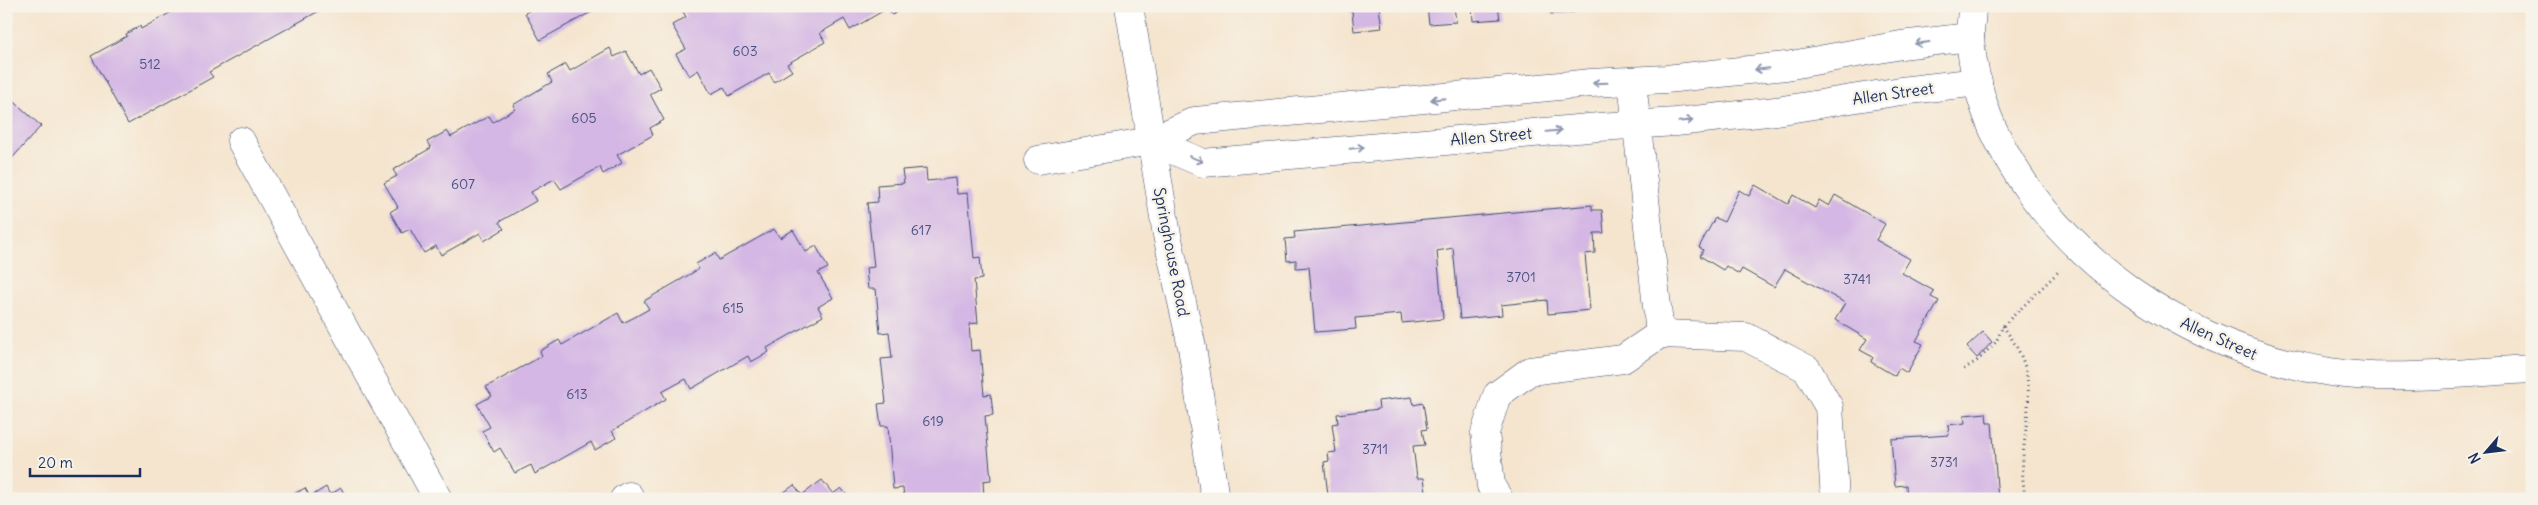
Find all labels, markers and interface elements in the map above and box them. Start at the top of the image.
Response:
one-way arrow [1914,38,1930,48]
house number: 603 [732,42,758,60]
house number: 512 [139,55,161,73]
one-way arrow [1754,64,1770,74]
street label: Allen Street [1851,77,1936,109]
one-way arrow [1592,78,1608,87]
one-way arrow [1430,94,1446,104]
house number: 605 [571,109,597,127]
one-way arrow [1677,116,1693,126]
street label: Allen Street [1449,122,1533,150]
one-way arrow [1546,126,1562,136]
one-way arrow [1349,143,1365,153]
one-way arrow [1188,155,1203,165]
house number: 607 [451,175,475,193]
street label: Springhouse Road [1150,186,1194,318]
house number: 617 [911,221,931,239]
house number: 3701 [1506,268,1536,286]
house number: 3741 [1843,270,1871,288]
house number: 615 [722,299,744,317]
street label: Allen Street [2178,312,2261,364]
house number: 613 [566,385,588,403]
house number: 619 [922,412,944,430]
north arrow [2460,428,2510,478]
house number: 3711 [1362,440,1388,458]
scale bar [30,445,140,477]
text: N [2464,450,2485,467]
text: 20 m [38,453,73,472]
house number: 3731 [1930,453,1958,471]

